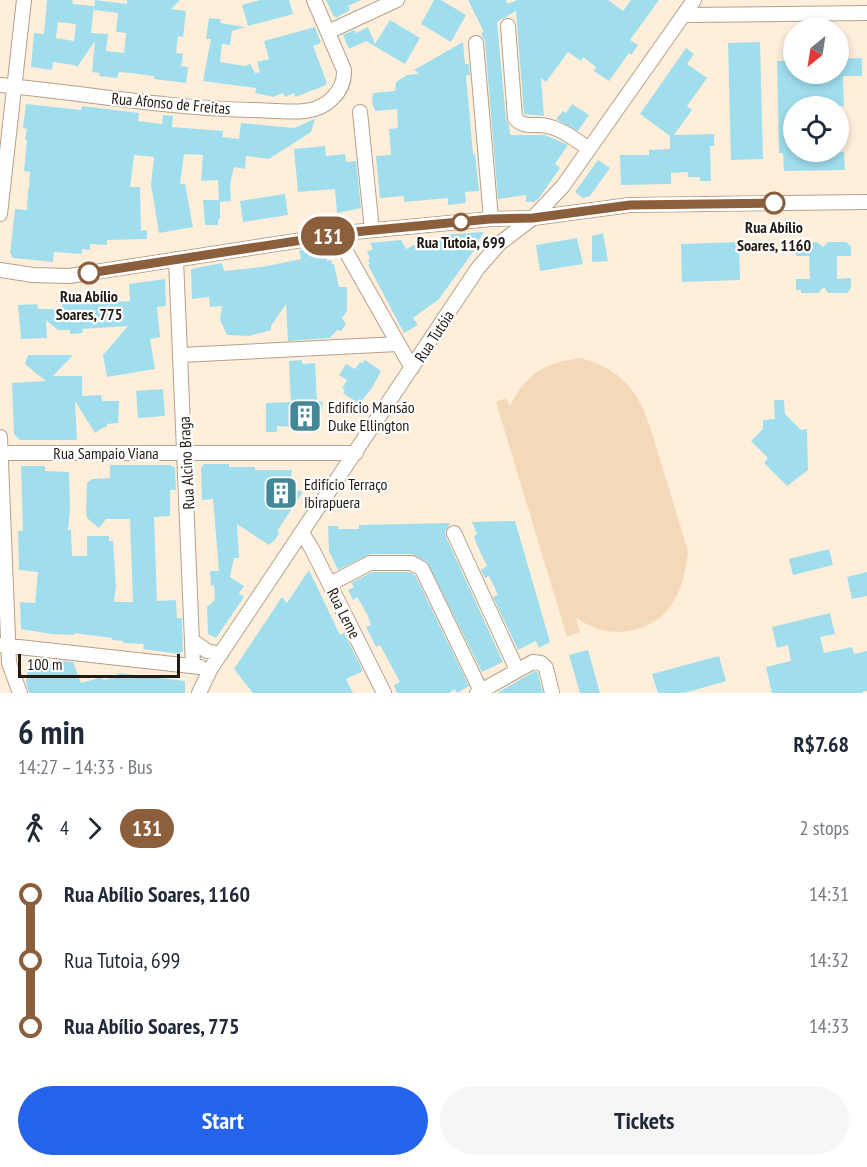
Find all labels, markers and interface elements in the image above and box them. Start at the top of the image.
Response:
north arrow [783,18,849,84]
map controls [783,18,849,162]
street label: Rua Afonso de Freitas [111,88,231,118]
button: locate [783,96,849,162]
marker: Rua Abílio Soares, 1160 [763,192,785,214]
marker: Rua Tutoia, 699 [452,213,470,231]
line badge: 131 [294,216,362,256]
place label: Rua Abílio Soares, 1160 [737,217,811,255]
text: 131 [313,223,343,250]
place label: Rua Tutoia, 699 [417,232,505,252]
marker: Rua Abílio Soares, 775 [78,262,100,284]
place label: Rua Abílio Soares, 775 [56,286,122,324]
street label: Rua Tutóia [410,306,458,366]
place label: Edifício Mansão Duke Ellington [328,397,415,435]
building icon: Edifício Mansão Duke Ellington [287,398,323,434]
street label: Rua Alcino Braga [174,416,198,510]
street label: Rua Sampaio Viana [53,443,159,463]
place label: Edifício Terraço Ibirapuera [304,474,388,512]
building icon: Edifício Terraço Ibirapuera [263,475,299,511]
street label: Rua Leme [323,584,365,642]
scale bar [18,651,180,678]
text: 100 m [27,654,62,674]
text: 6 min [18,710,85,753]
text: R$7.68 [793,730,849,758]
text: 14:27 – 14:33 · Bus [18,754,153,780]
icon: walk [18,812,51,845]
icon: forward [78,812,111,845]
text: 4 [60,815,69,841]
text: 131 [132,815,162,842]
text: 2 stops [800,815,849,841]
text: Rua Abílio Soares, 1160 [64,880,250,908]
text: 14:31 [809,881,849,907]
text: Rua Tutoia, 699 [64,946,180,974]
text: 14:32 [809,947,849,973]
text: Rua Abílio Soares, 775 [64,1012,240,1040]
text: 14:33 [809,1013,849,1039]
button: Start [18,1086,428,1155]
button: Tickets [440,1086,849,1155]

